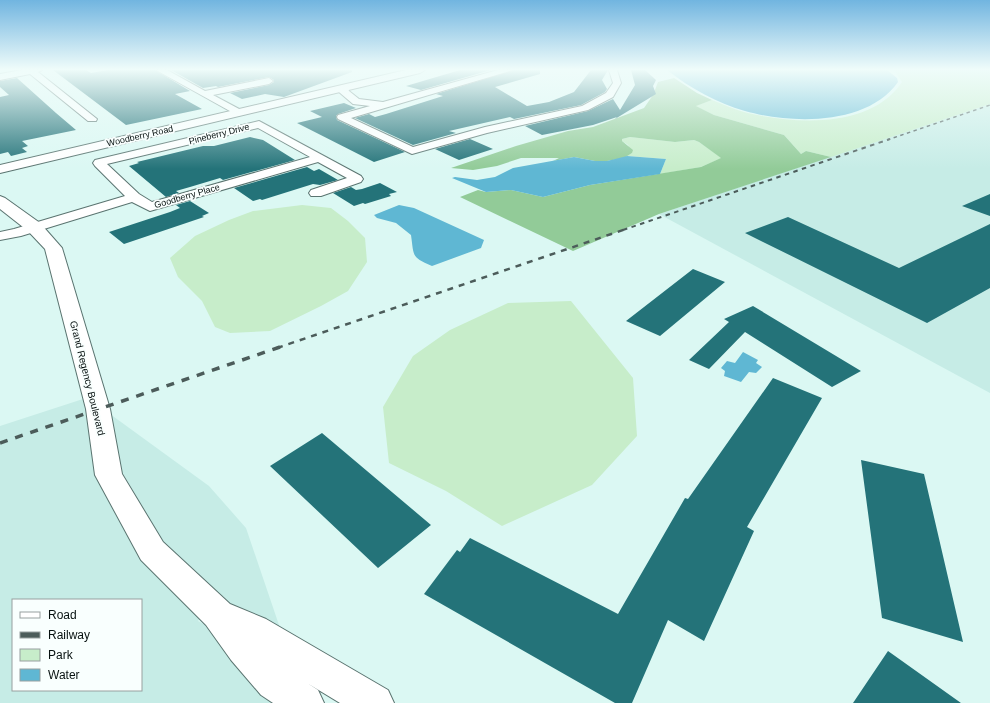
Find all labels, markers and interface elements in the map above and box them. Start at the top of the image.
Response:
street label: Pineberry Drive [188,122,250,146]
street label: Woodberry Road [106,123,174,149]
street label: Goodberry Place [153,182,221,210]
street label: Grand Regency Boulevard [68,320,107,437]
legend [12,599,142,691]
text: Road [48,608,77,622]
text: Railway [48,628,90,642]
text: Park [48,648,74,662]
text: Water [48,668,80,682]

